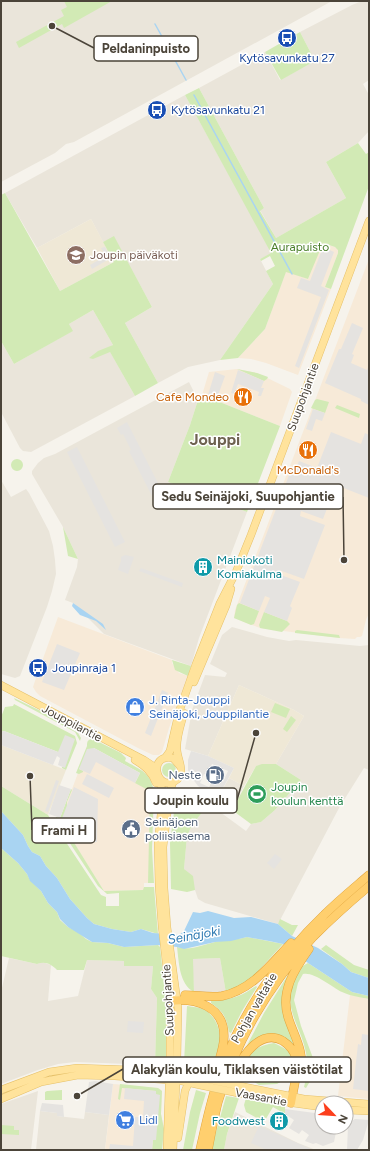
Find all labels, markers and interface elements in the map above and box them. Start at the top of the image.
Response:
bus stop icon: Kytösavunkatu 27 [276,27,298,49]
callout: Peldaninpuisto [94,36,198,61]
text: Peldaninpuisto [102,41,191,56]
place label: Kytösavunkatu 27 [239,51,335,65]
bus stop icon: Kytösavunkatu 21 [146,99,168,121]
place label: Kytösavunkatu 21 [171,103,265,117]
park label: Aurapuisto [271,240,329,254]
school or university icon: Joupin päiväkoti [65,244,87,266]
place label: Joupin päiväkoti [90,248,178,262]
street label: Suupohjantie [284,361,322,433]
restaurant icon: Cafe Mondeo [232,386,254,408]
place label: Cafe Mondeo [156,390,229,404]
district label: Jouppi [190,430,240,449]
restaurant icon: McDonald's [297,439,319,461]
place label: McDonald's [277,463,340,477]
callout: Sedu Seinäjoki, Suupohjantie [153,484,343,509]
text: Sedu Seinäjoki, Suupohjantie [161,489,335,504]
place label: Mainiokoti Komiakulma [217,553,282,581]
building icon: Mainiokoti Komiakulma [192,556,214,578]
bus stop icon: Joupinraja 1 [27,657,49,679]
place label: Joupinraja 1 [52,661,116,675]
place label: J. Rinta-Jouppi Seinäjoki, Jouppilantie [149,693,270,721]
shop icon: J. Rinta-Jouppi Seinäjoki, Jouppilantie [124,696,146,718]
street label: Jouppilantie [40,701,105,745]
fuel station icon: Neste [204,764,226,786]
place label: Neste [169,768,201,782]
place label: Joupin koulun kenttä [271,780,343,808]
sports icon: Joupin koulun kenttä [246,783,268,805]
callout: Joupin koulu [145,788,237,813]
text: Joupin koulu [153,793,229,808]
place label: Seinäjoen poliisiasema [145,815,210,843]
callout: Frami H [32,818,95,843]
public building icon: Seinäjoen poliisiasema [120,818,142,840]
text: Frami H [41,823,87,838]
water label: Seinäjoki [166,923,222,947]
street label: Suupohjantie [159,964,177,1036]
street label: Pohjan valtatie [228,970,280,1046]
callout: Alakylän koulu, Tiklaksen väistötilat [123,1057,351,1082]
text: Alakylän koulu, Tiklaksen väistötilat [131,1062,343,1077]
street label: Vaasantie [234,1085,288,1109]
north arrow [314,1095,354,1135]
supermarket icon: Lidl [114,1109,136,1131]
building icon: Foodwest [268,1110,290,1132]
text: N [335,1112,350,1126]
place label: Lidl [139,1113,158,1127]
place label: Foodwest [212,1114,265,1128]

